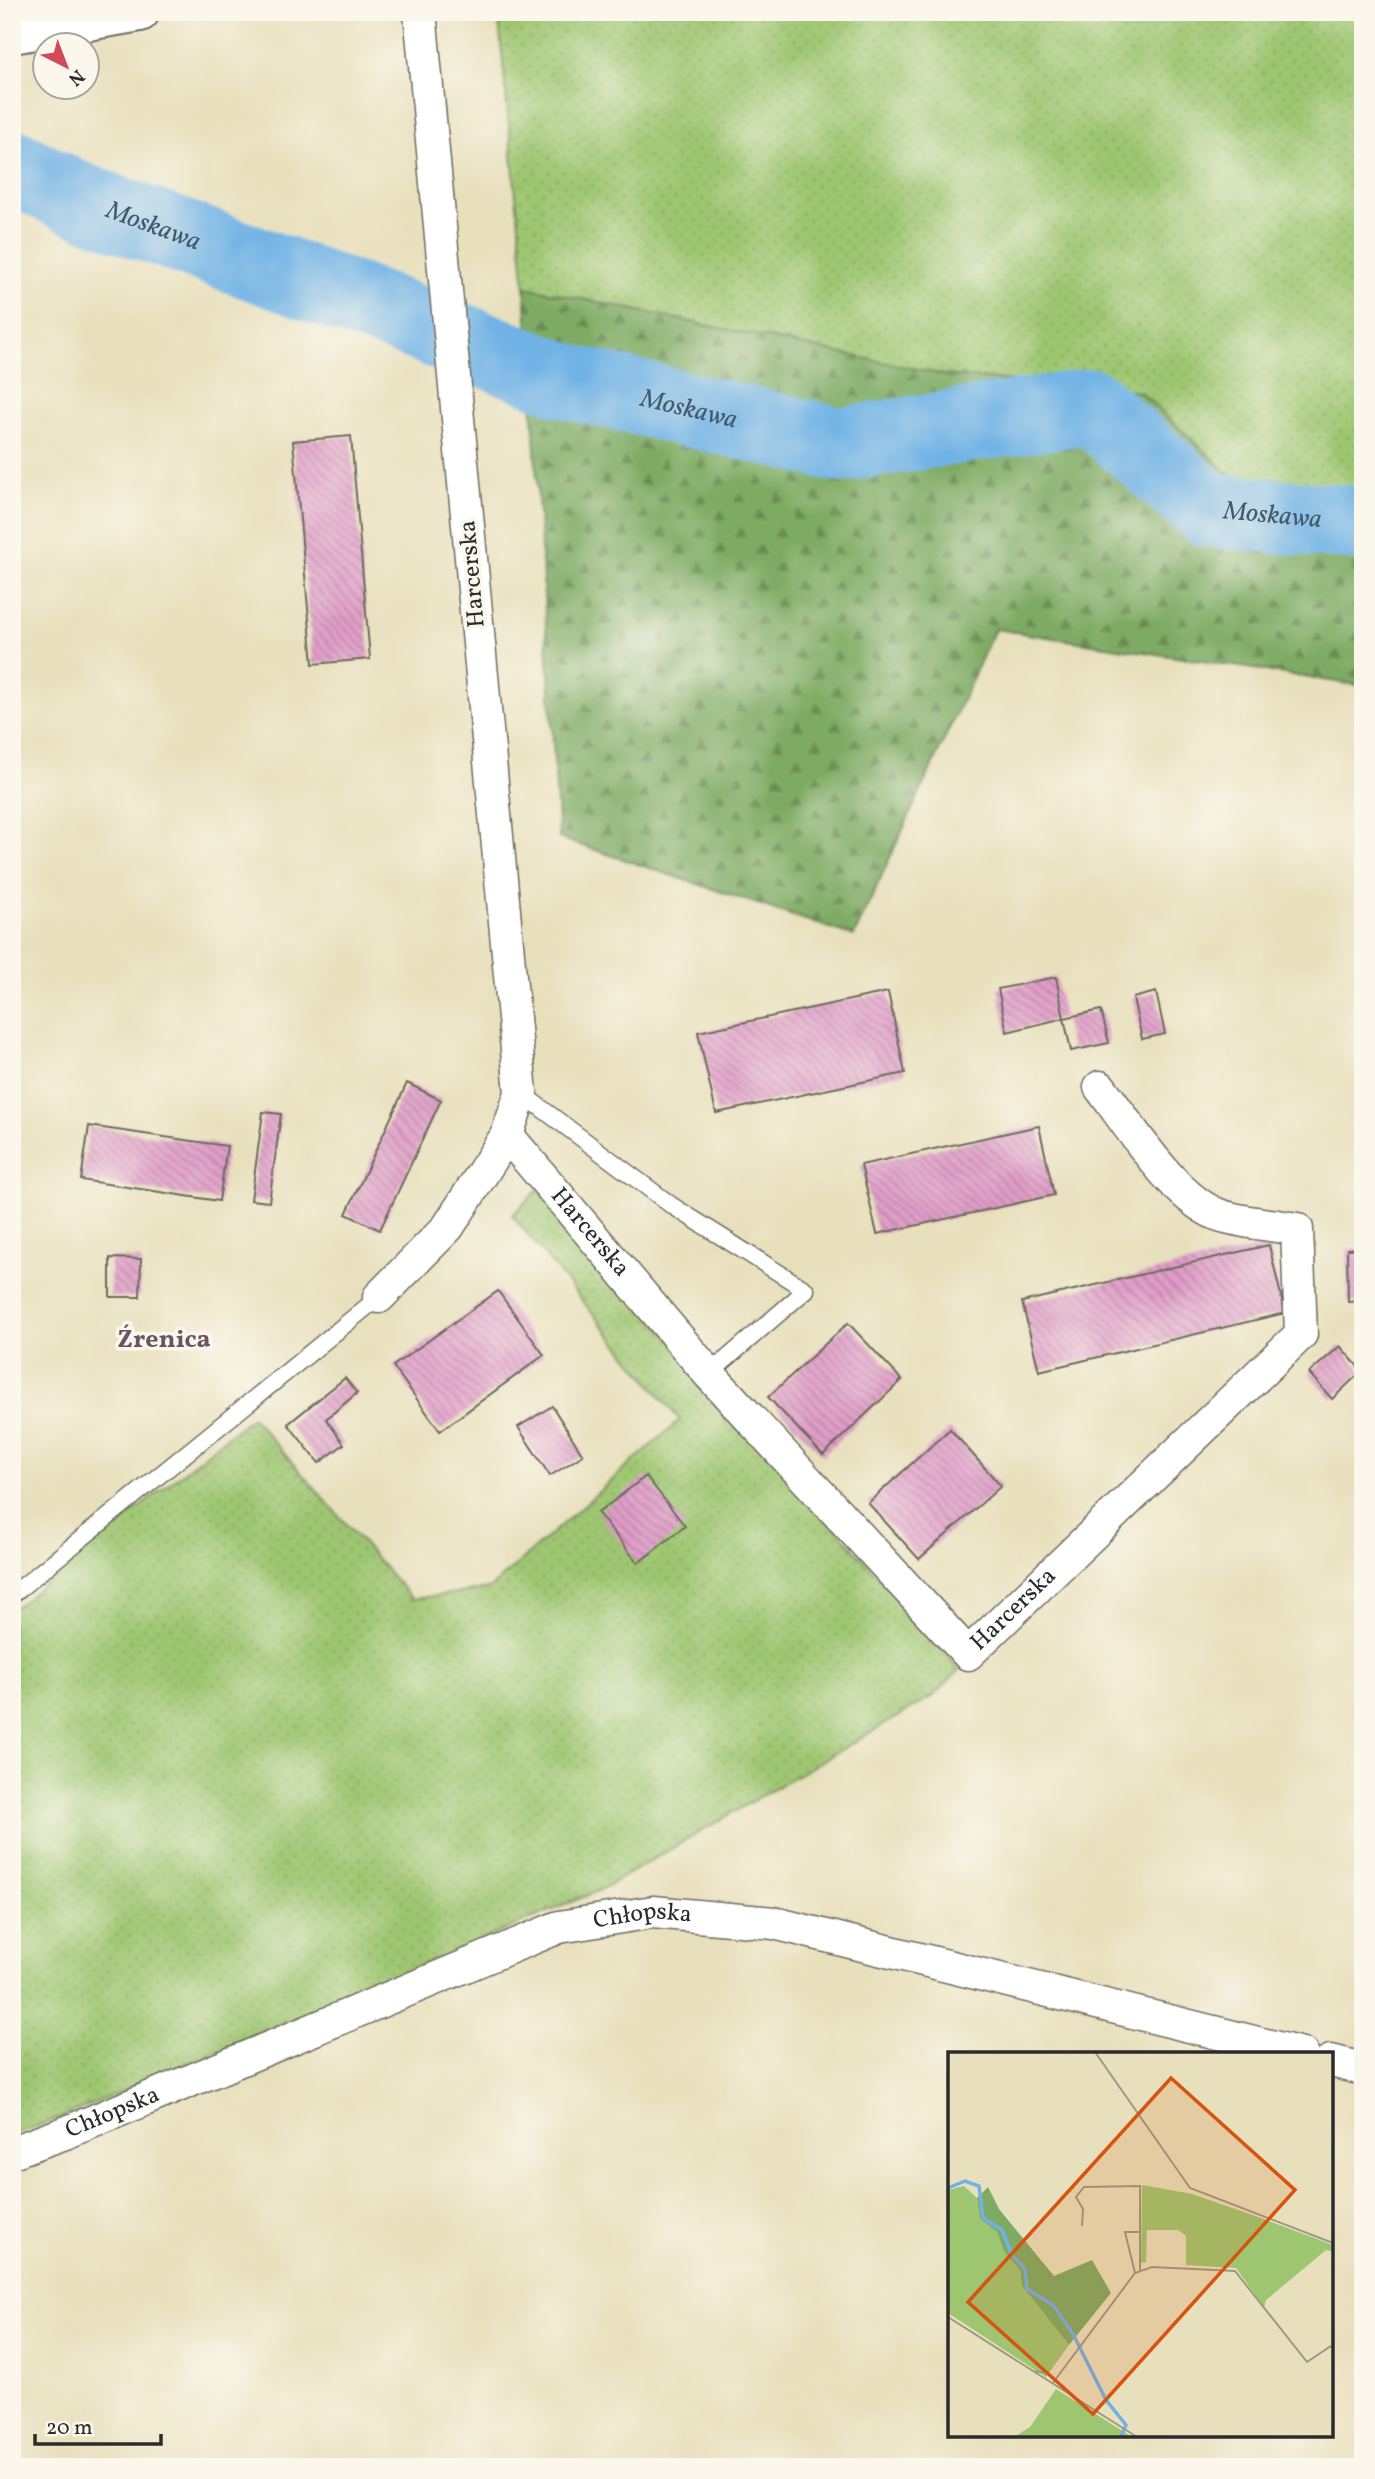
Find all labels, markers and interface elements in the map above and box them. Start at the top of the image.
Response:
north arrow [32,32,102,102]
text: N [62,63,90,92]
water label: Moskawa [100,192,206,260]
water label: Moskawa [636,381,741,438]
water label: Moskawa [1221,493,1323,538]
street label: Harcerska [451,519,495,629]
street label: Harcerska [542,1181,637,1285]
district label: Źrenica [117,1322,211,1358]
street label: Harcerska [963,1560,1064,1659]
street label: Chłopska [591,1895,693,1938]
inset map [948,2052,1333,2437]
street label: Chłopska [60,2078,165,2148]
scale bar [35,2402,161,2446]
text: 20 m [46,2414,92,2443]

